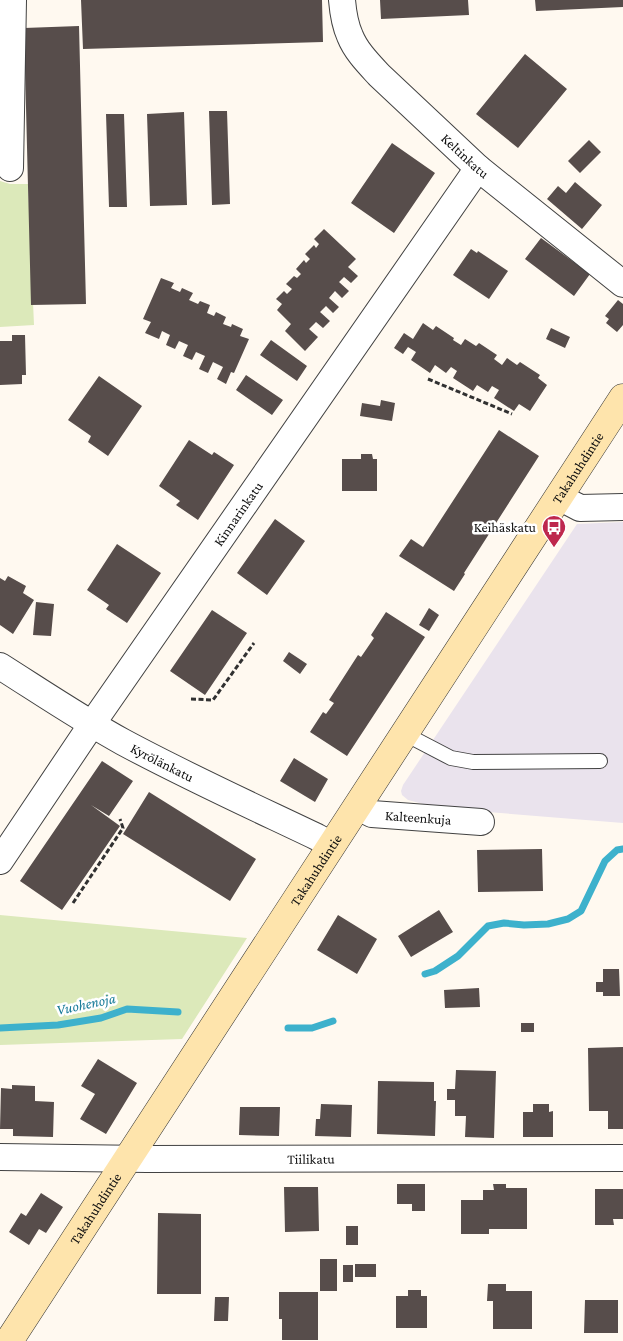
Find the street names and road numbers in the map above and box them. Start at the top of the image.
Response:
street label: Keltinkatu [438,130,493,182]
street label: Takahuhdintie [548,429,607,507]
street label: Kinnarinkatu [210,478,266,549]
street label: Kyrölänkatu [128,740,197,785]
street label: Kalteenkuja [384,807,452,828]
street label: Takahuhdintie [286,831,345,909]
street label: Tiilikatu [287,1151,335,1167]
street label: Takahuhdintie [66,1170,124,1247]

